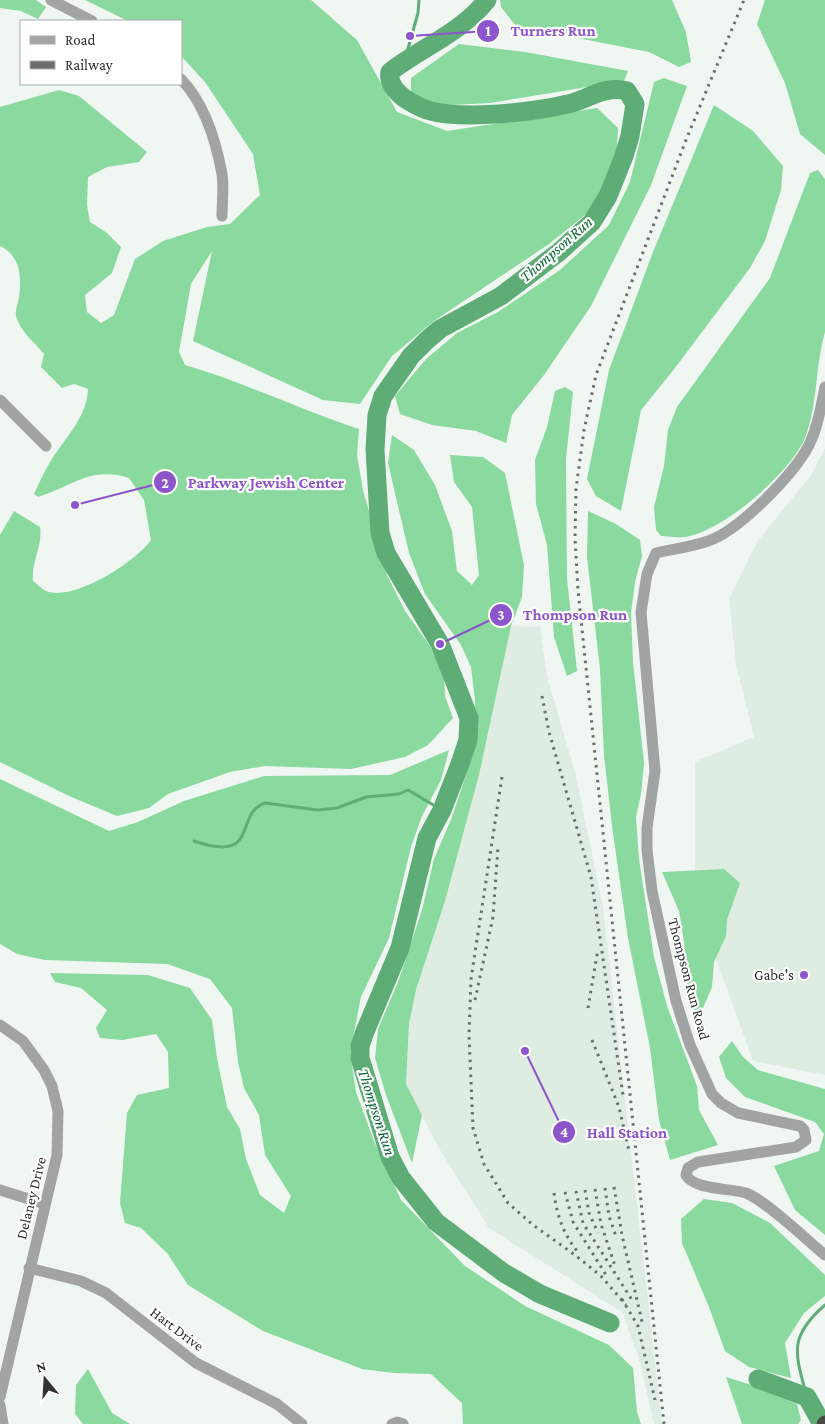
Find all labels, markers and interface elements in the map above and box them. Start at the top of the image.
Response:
callout: Turners Run [475,15,606,46]
legend [20,20,182,85]
text: Turners Run [510,22,596,39]
text: 1 [485,23,491,39]
text: Road [65,32,96,48]
text: Railway [65,57,113,74]
water label: Thompson Run [516,213,596,286]
callout: Parkway Jewish Center [153,467,354,498]
text: Parkway Jewish Center [188,474,345,491]
text: 2 [161,475,169,491]
callout: Thompson Run [488,599,637,630]
text: Thompson Run [523,606,627,623]
text: 3 [497,607,505,623]
street label: Thompson Run Road [664,916,713,1042]
place label: Gabe's [754,967,794,983]
marker: Gabe's [798,969,810,981]
water label: Thompson Run [354,1066,399,1158]
callout: Hall Station [552,1116,677,1147]
text: 4 [560,1124,568,1140]
text: Hall Station [587,1124,667,1141]
street label: Delaney Drive [13,1155,50,1241]
street label: Hart Drive [147,1304,207,1354]
north arrow [20,1354,70,1404]
text: N [34,1357,48,1376]

